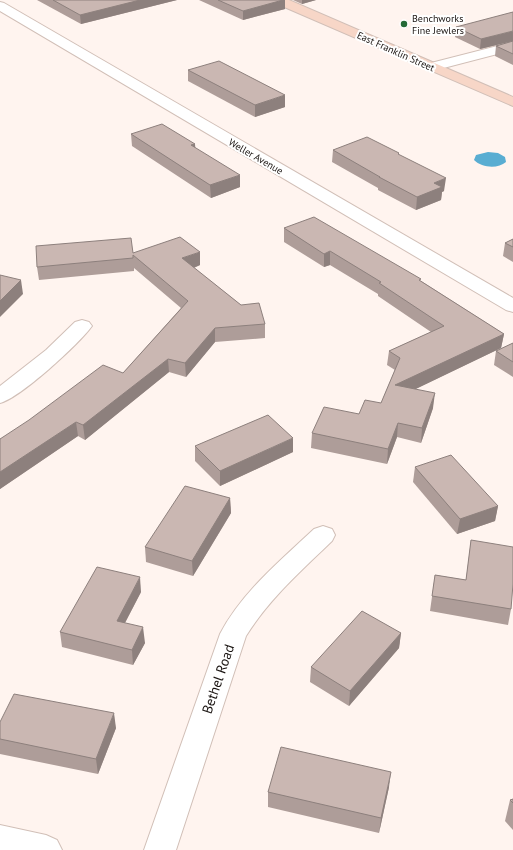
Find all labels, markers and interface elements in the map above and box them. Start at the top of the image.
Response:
place label: Benchworks Fine Jewlers [412,12,464,37]
marker: Benchworks Fine Jewlers [399,19,409,29]
street label: East Franklin Street [355,29,437,75]
street label: Weller Avenue [226,136,285,177]
street label: Bethel Road [198,642,238,716]

